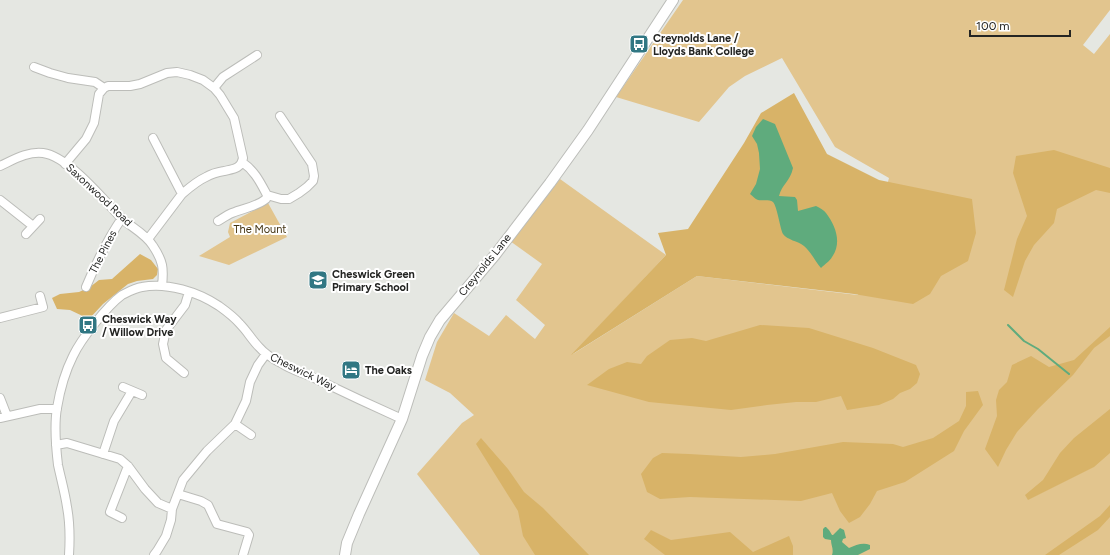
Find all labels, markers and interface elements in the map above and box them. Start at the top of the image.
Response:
scale bar [970,12,1070,38]
text: 100 m [976,19,1010,33]
place label: Creynolds Lane / Lloyds Bank College [653,32,754,58]
bus stop icon: Creynolds Lane / Lloyds Bank College [628,33,650,55]
street label: Saxonwood Road [63,161,135,229]
park label: The Mount [233,223,287,236]
street label: The Pines [87,228,119,276]
street label: Creynolds Lane [456,231,514,299]
place label: Cheswick Green Primary School [332,268,415,294]
school or university icon: Cheswick Green Primary School [307,269,329,291]
place label: Cheswick Way / Willow Drive [102,313,177,339]
bus stop icon: Cheswick Way / Willow Drive [77,314,99,336]
street label: Cheswick Way [268,350,338,394]
hotel icon: The Oaks [340,359,362,381]
place label: The Oaks [365,364,412,377]

